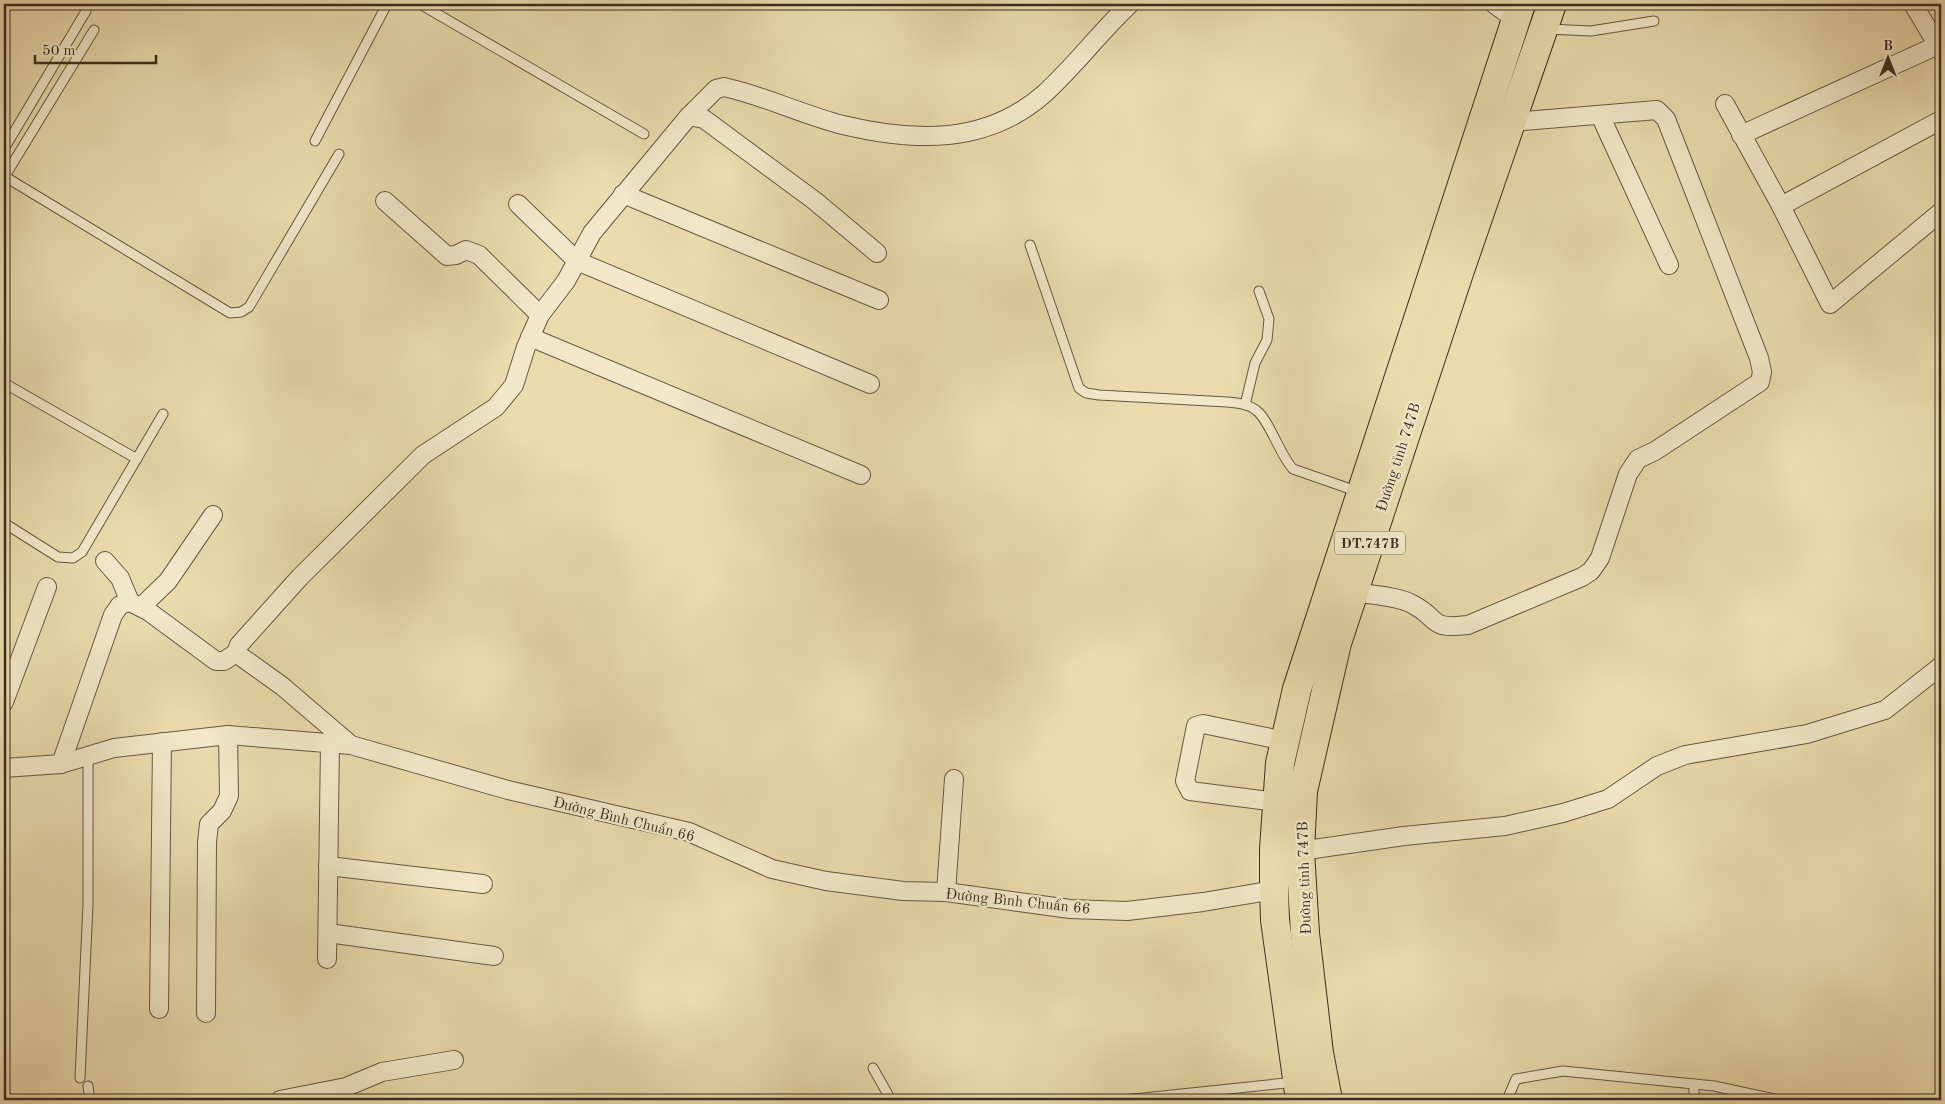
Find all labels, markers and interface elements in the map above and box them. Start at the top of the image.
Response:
scale bar [35,32,156,64]
north arrow [1862,32,1912,82]
text: B [1883,39,1893,53]
text: 50 m [42,44,76,59]
street label: Đường tỉnh 747B [1375,401,1424,514]
road number: ĐT.747B [1335,532,1405,554]
street label: Đường Bình Chuẩn 66 [551,794,697,845]
street label: Đường tỉnh 747B [1296,821,1315,935]
street label: Đường Bình Chuẩn 66 [945,885,1091,918]

